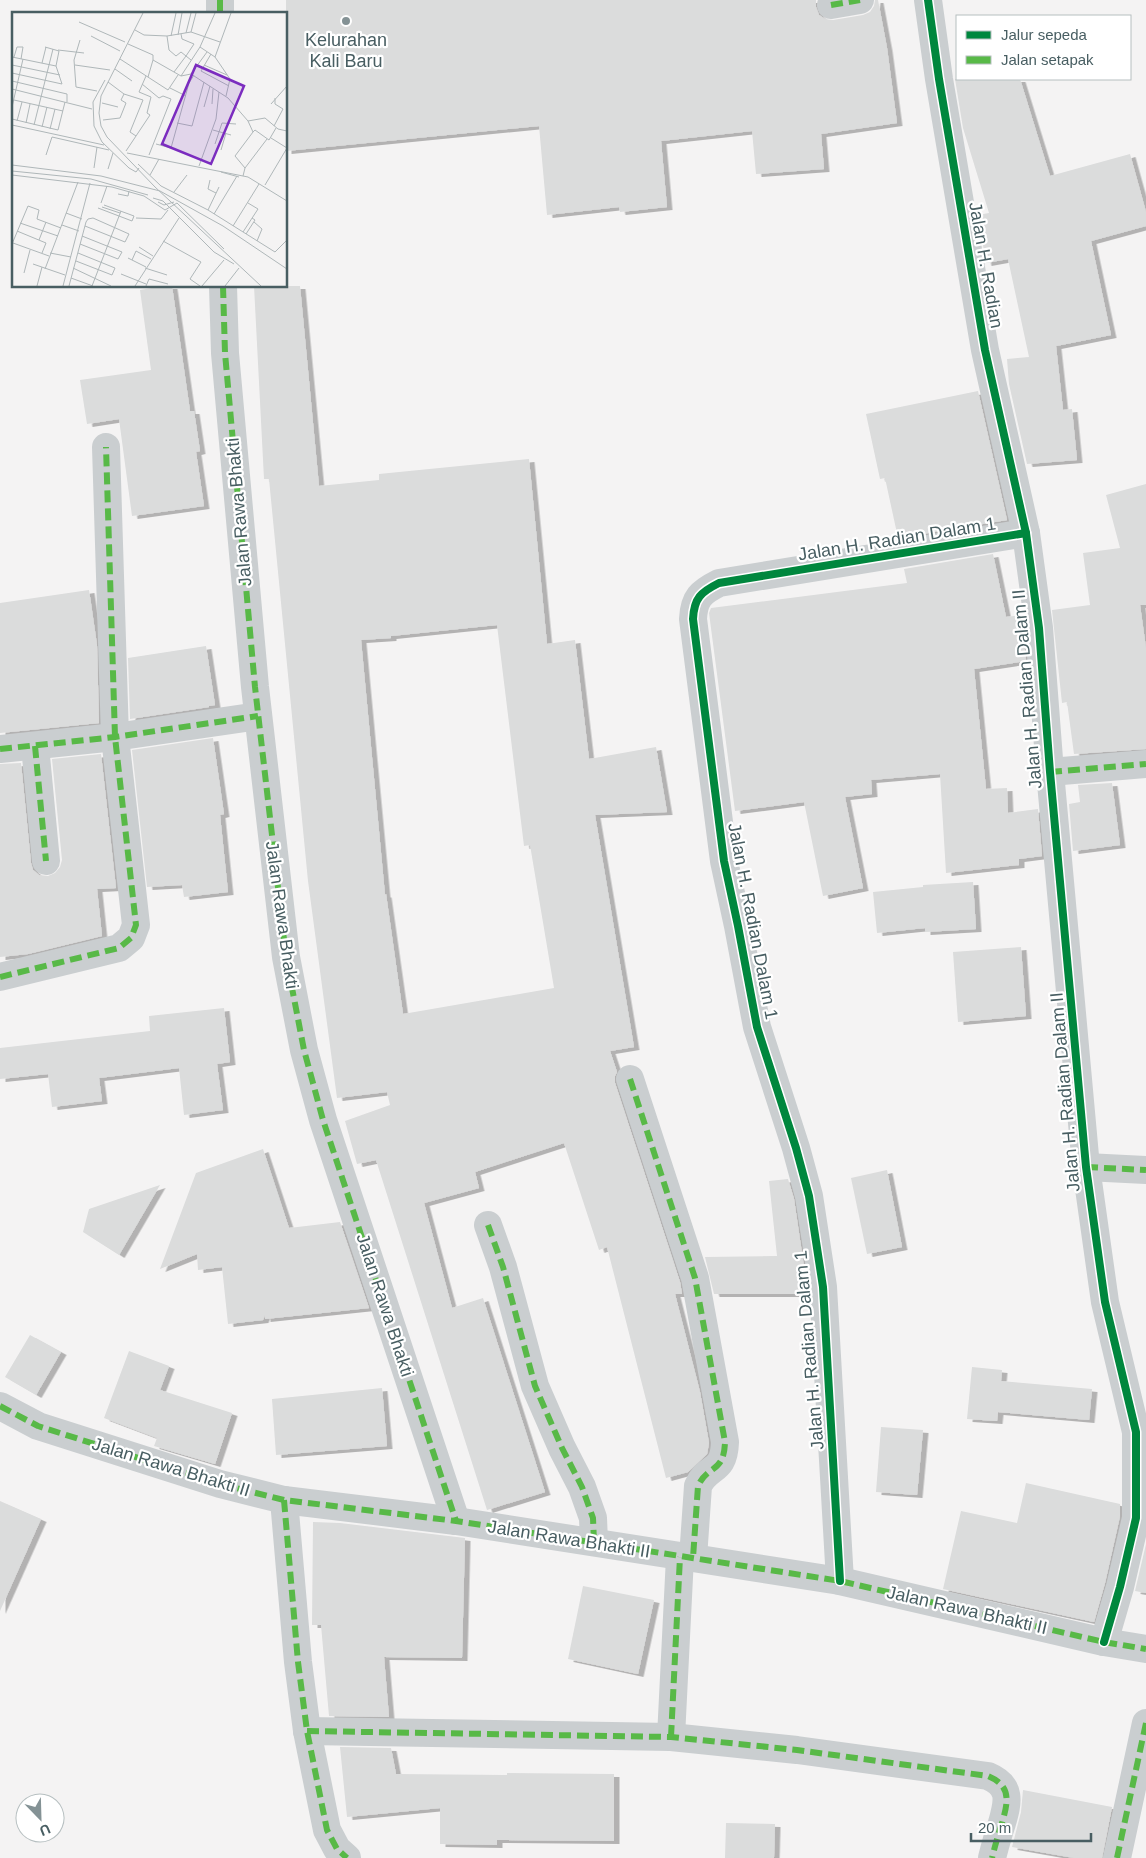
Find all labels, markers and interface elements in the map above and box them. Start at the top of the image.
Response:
inset map [12,12,288,288]
marker: Kelurahan Kali Baru [340,15,352,27]
legend [956,15,1131,80]
text: Jalur sepeda [1001,26,1088,43]
place label: Kelurahan Kali Baru [305,30,387,71]
text: Jalan setapak [1001,51,1094,68]
street label: Jalan H. Radian [965,200,1007,330]
street label: Jalan Rawa Bhakti [223,437,255,587]
street label: Jalan H. Radian Dalam 1 [797,513,997,565]
street label: Jalan H. Radian Dalam II [1008,588,1046,790]
street label: Jalan H. Radian Dalam 1 [724,821,782,1021]
street label: Jalan Rawa Bhakti [262,840,302,990]
street label: Jalan H. Radian Dalam II [1046,991,1084,1193]
street label: Jalan Rawa Bhakti [352,1231,418,1379]
street label: Jalan H. Radian Dalam 1 [790,1249,828,1451]
street label: Jalan Rawa Bhakti II [90,1433,252,1501]
street label: Jalan Rawa Bhakti II [486,1516,652,1562]
street label: Jalan Rawa Bhakti II [885,1582,1049,1638]
north arrow [15,1793,65,1843]
scale bar [971,1810,1091,1842]
text: 20 m [978,1819,1011,1836]
text: U [37,1821,53,1839]

